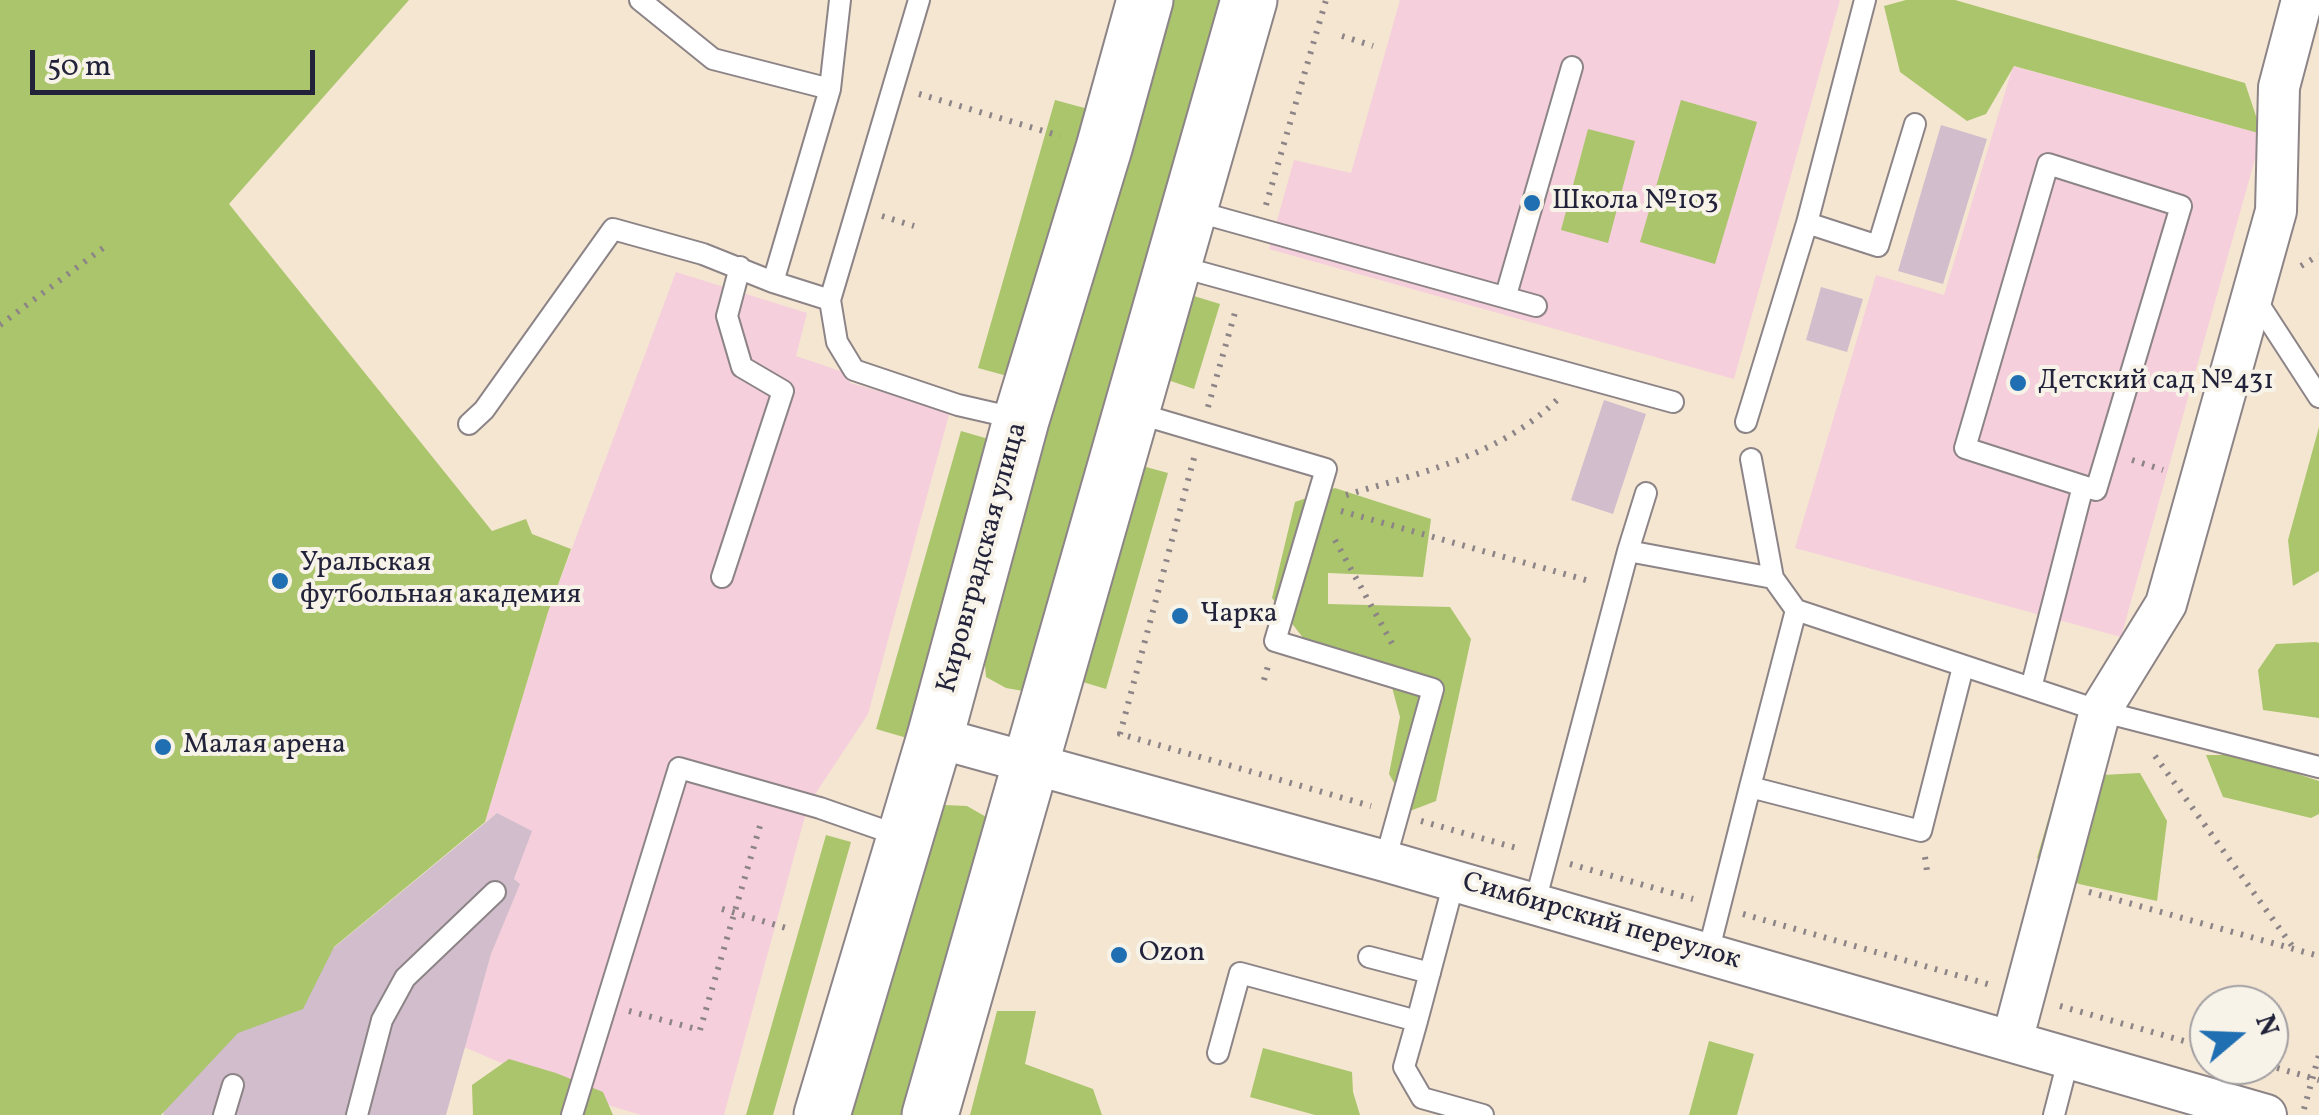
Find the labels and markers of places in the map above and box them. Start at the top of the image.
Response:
place label: Школа №103 [1552,186,1719,220]
marker: Школа №103 [1521,192,1543,214]
place label: Детский сад №431 [2038,366,2274,400]
marker: Детский сад №431 [2007,372,2029,394]
place label: Уральская футбольная академия [300,548,581,614]
marker: Уральская футбольная академия [269,570,291,592]
place label: Чарка [1200,599,1278,633]
marker: Чарка [1169,605,1191,627]
place label: Малая арена [183,730,346,764]
marker: Малая арена [152,736,174,758]
place label: Ozon [1139,938,1205,972]
marker: Ozon [1108,944,1130,966]

